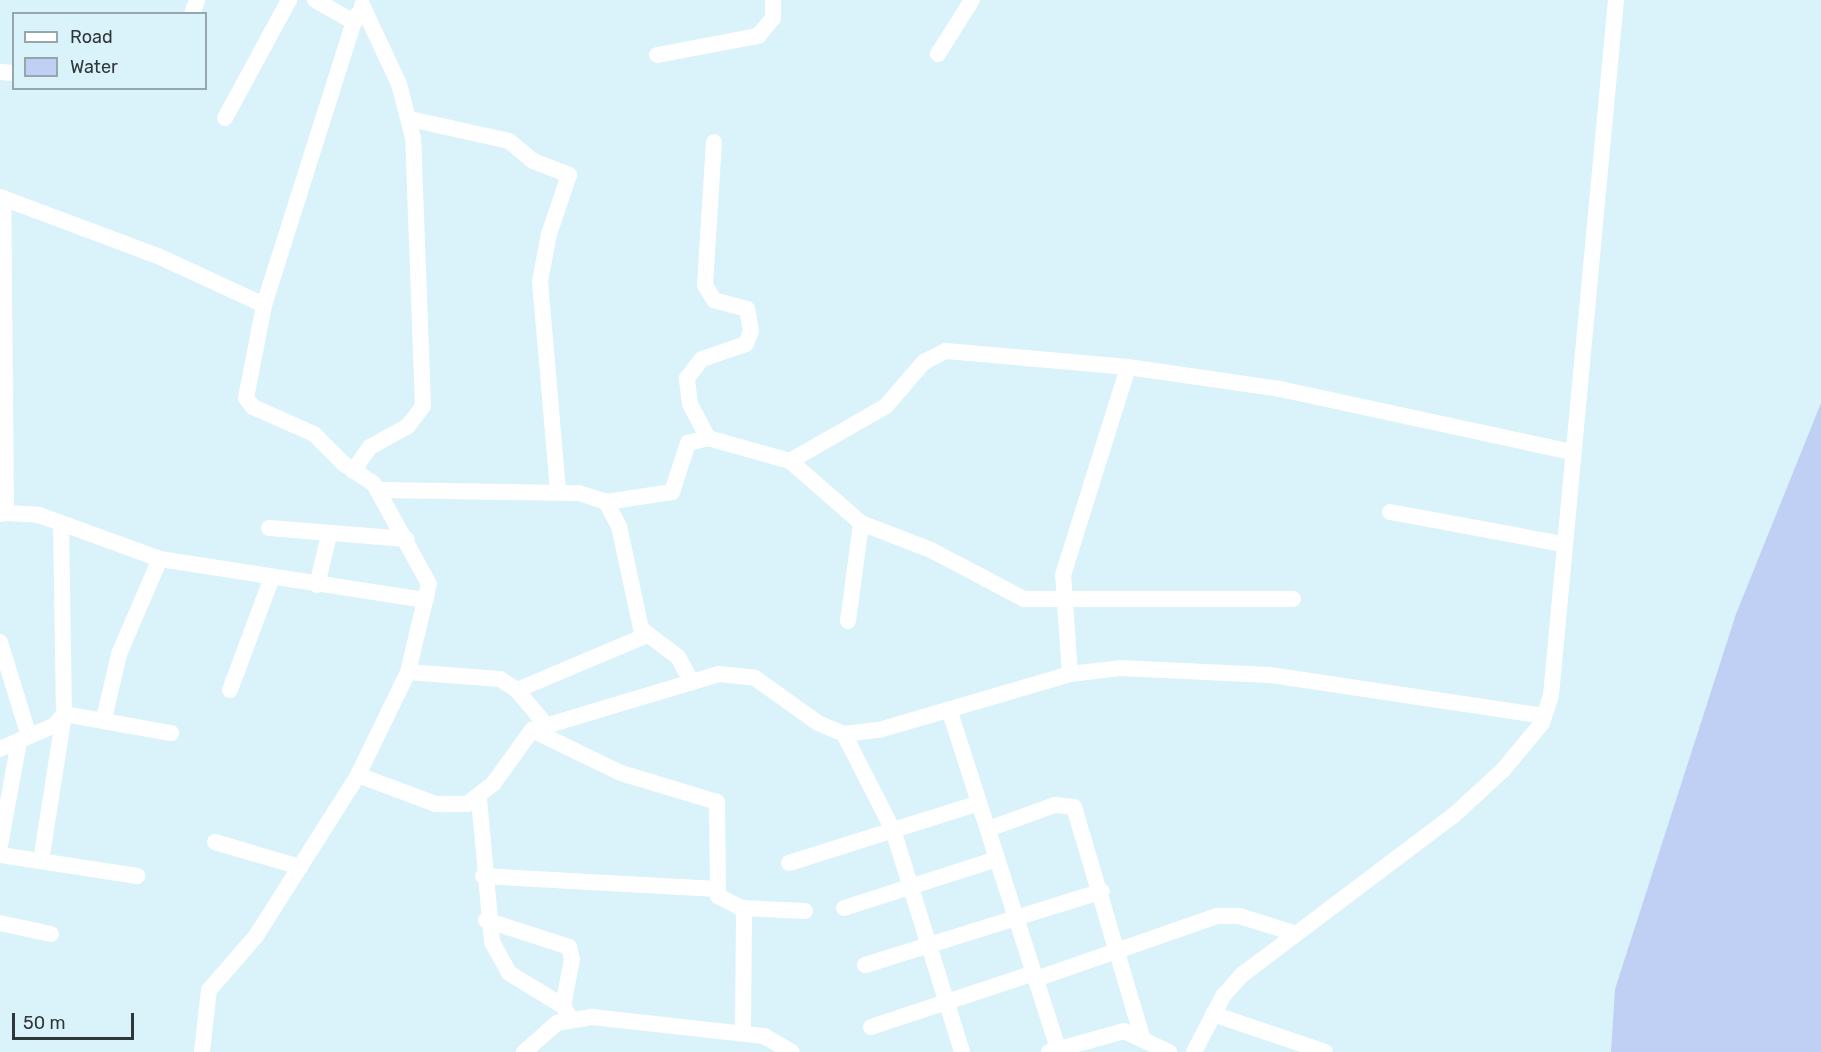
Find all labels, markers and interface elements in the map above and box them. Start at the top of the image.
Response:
legend [12,12,207,90]
text: Road [70,26,113,48]
text: Water [70,56,118,78]
scale bar [15,1001,136,1039]
text: 50 m [23,1012,66,1034]

